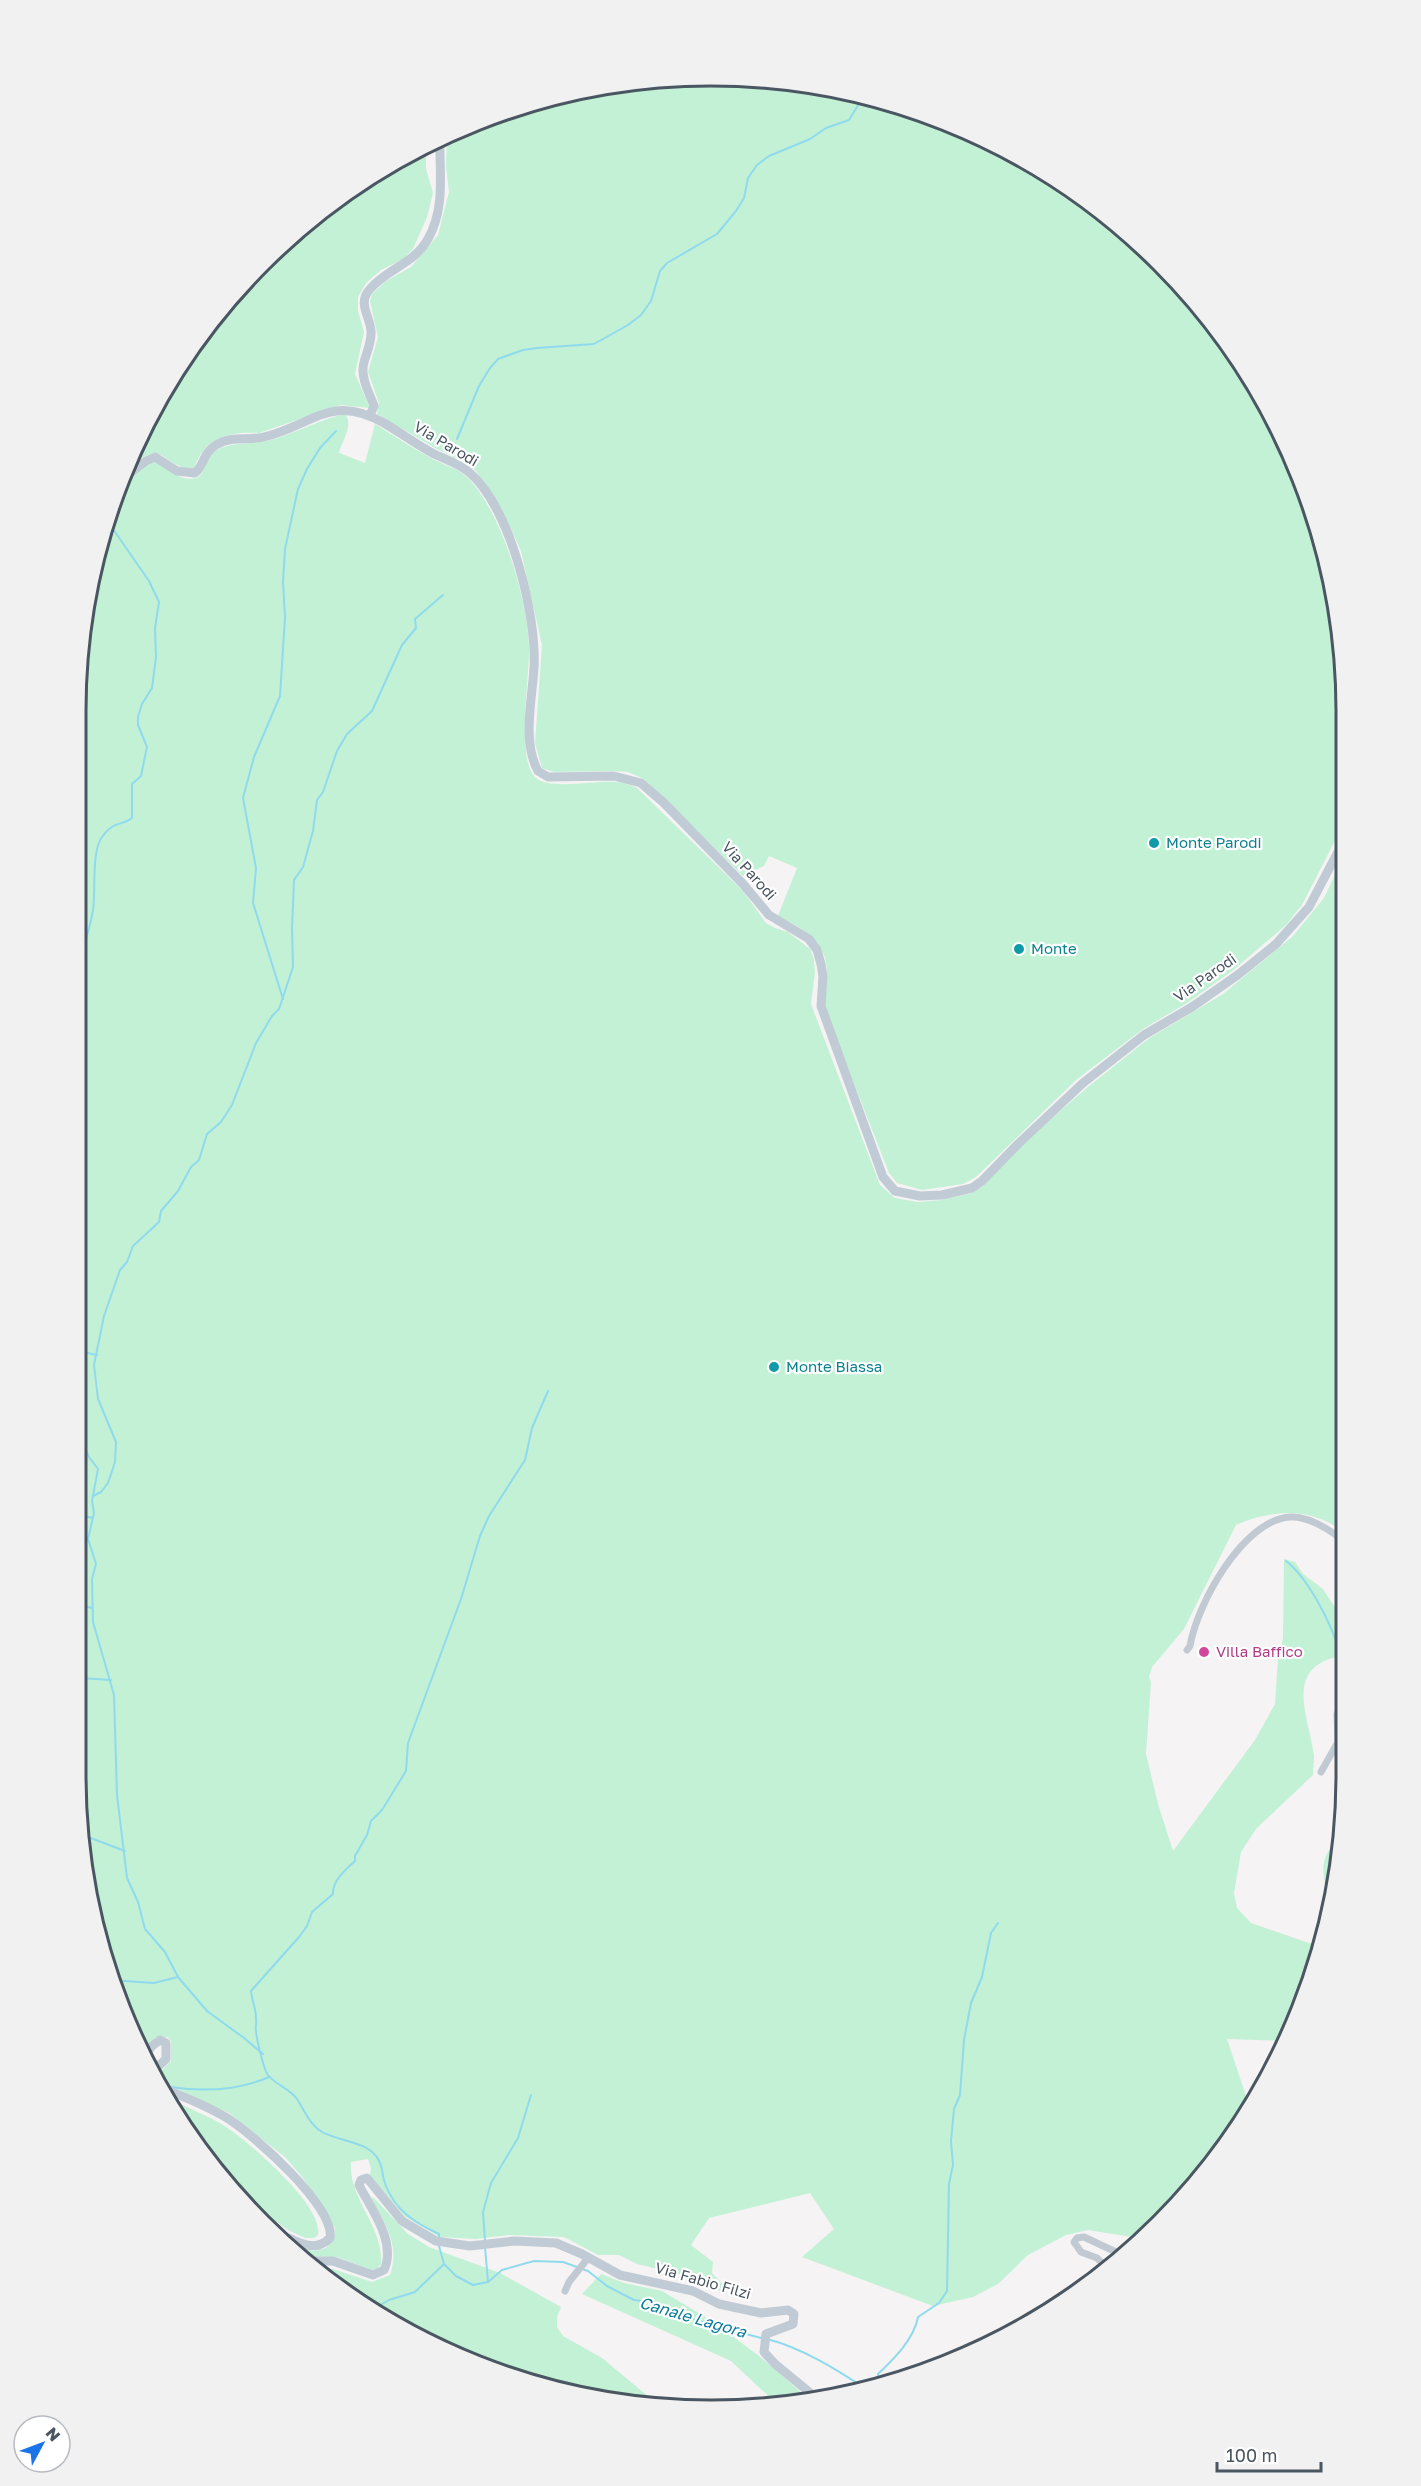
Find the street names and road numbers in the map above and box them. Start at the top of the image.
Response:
street label: Via Parodi [411,417,482,469]
street label: Via Parodi [719,837,781,903]
street label: Via Parodi [1170,949,1239,1005]
street label: Via Fabio Filzi [653,2258,753,2302]

